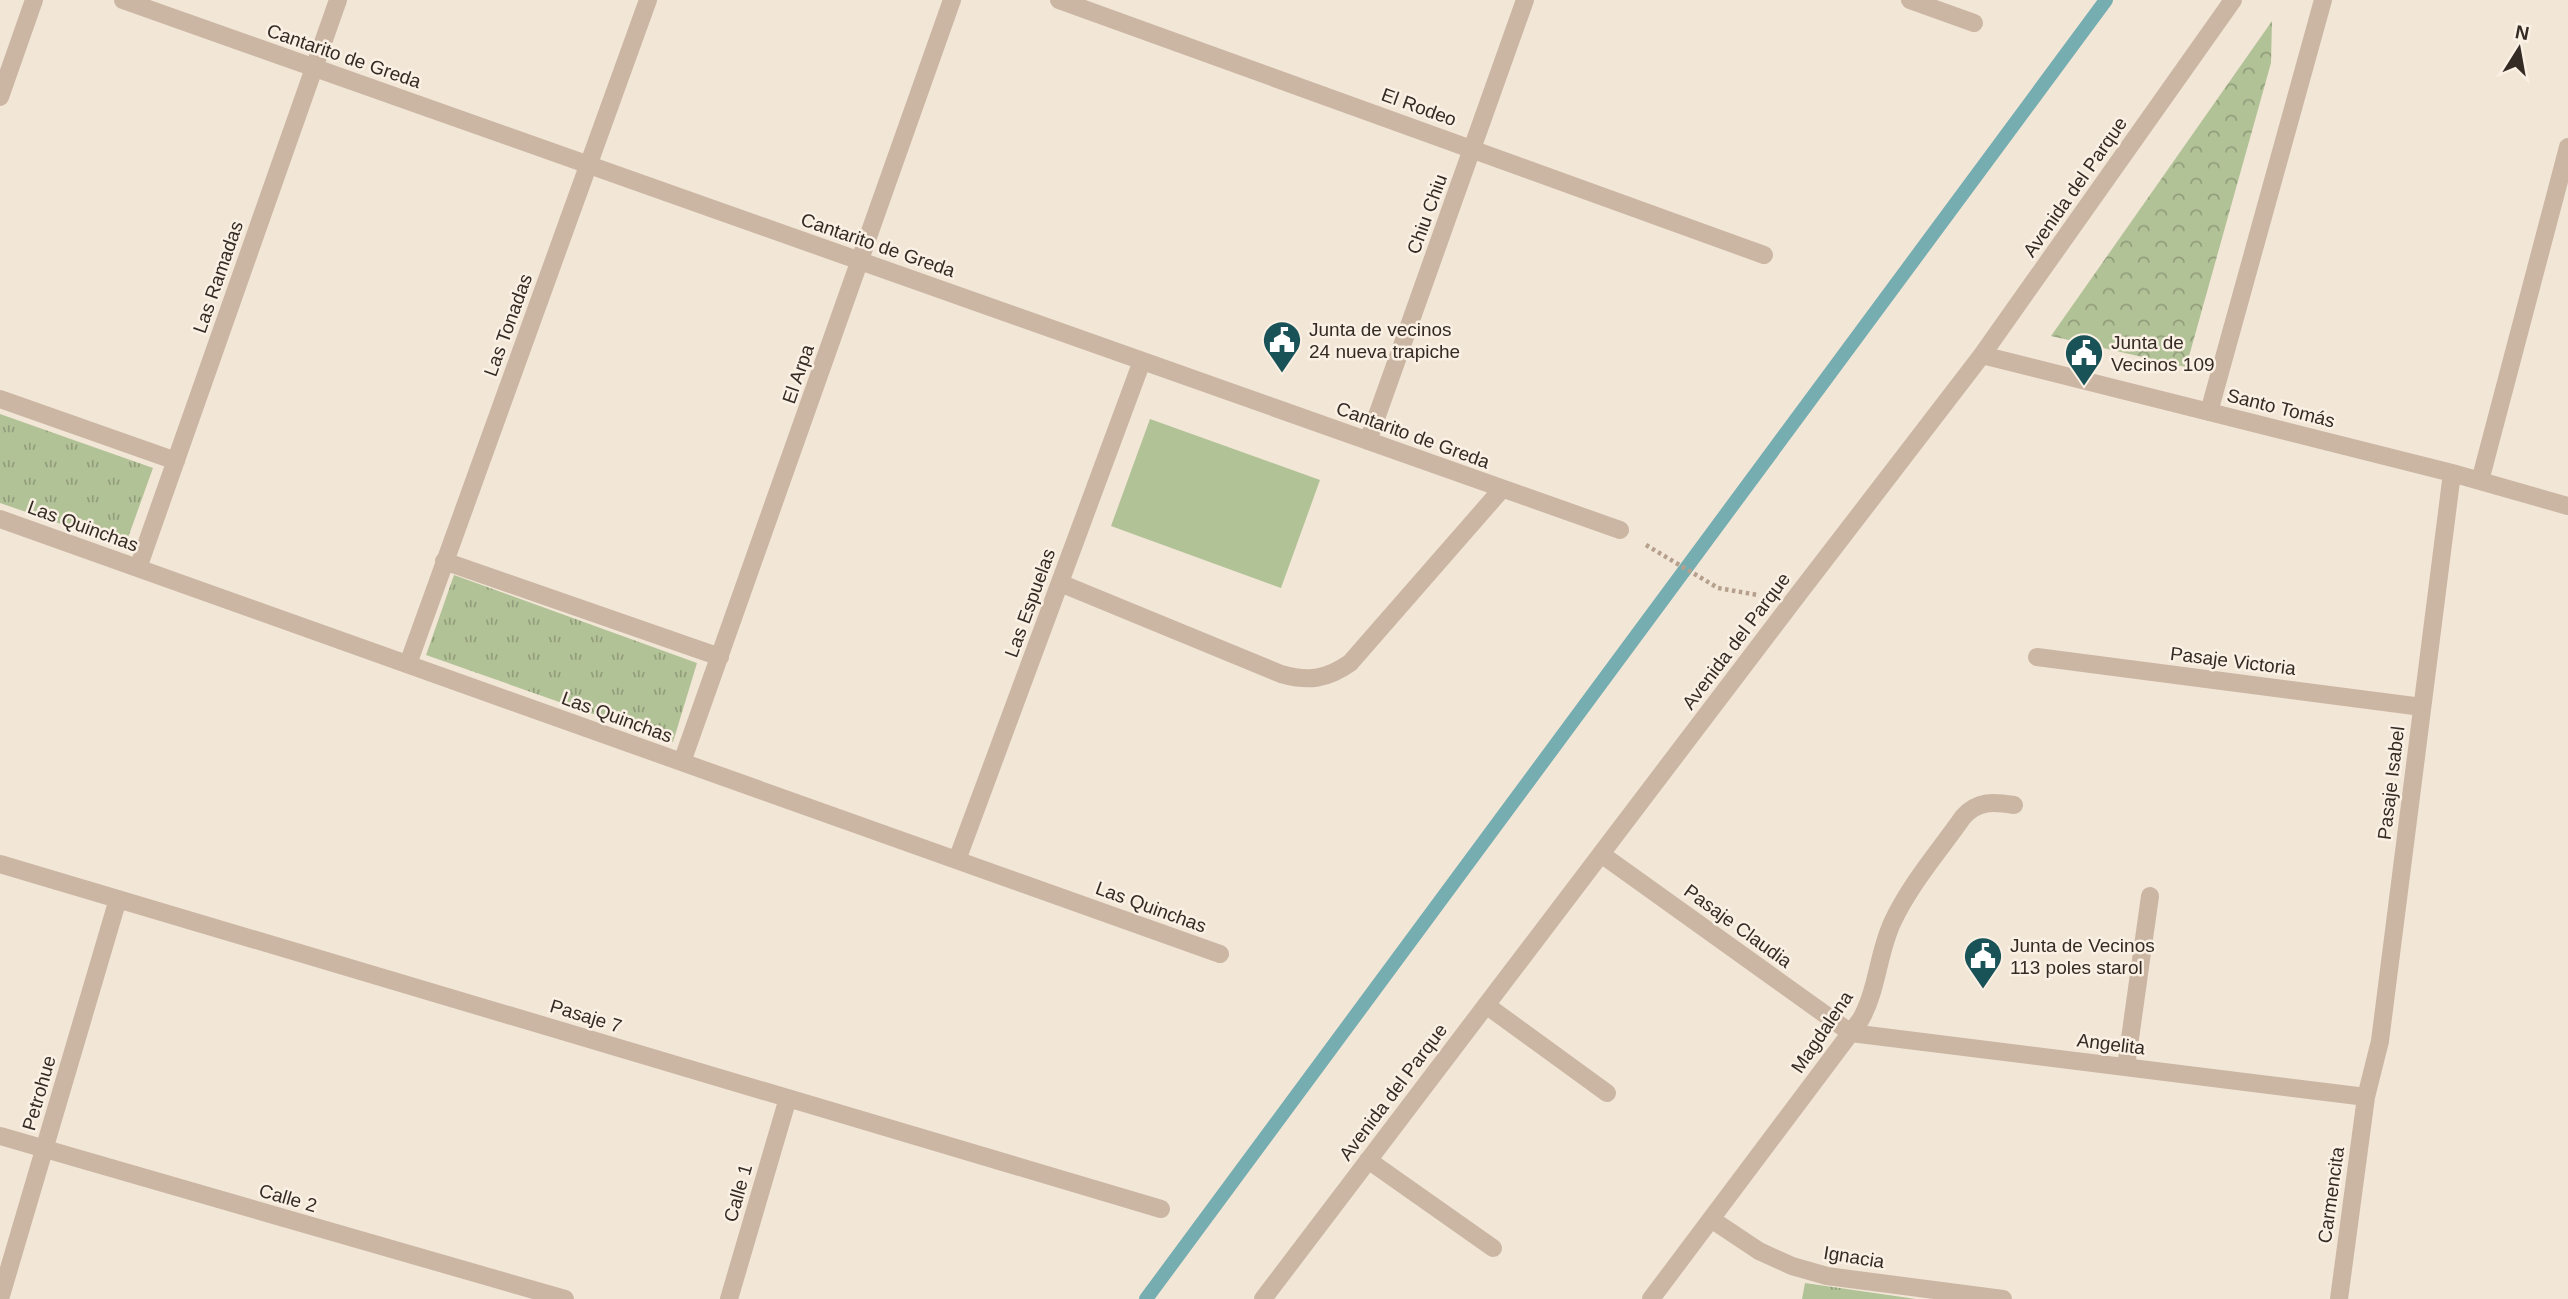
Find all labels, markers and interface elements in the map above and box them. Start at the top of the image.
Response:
north arrow [2484,14,2554,84]
street label: Cantarito de Greda [264,20,424,92]
text: N [2513,21,2531,44]
street label: El Rodeo [1379,84,1459,130]
street label: Avenida del Parque [2019,113,2131,261]
street label: Chiu Chiu [1403,171,1451,257]
street label: Cantarito de Greda [798,209,958,281]
street label: Las Ramadas [189,218,247,336]
street label: Las Tonadas [480,271,536,379]
public building icon: Junta de vecinos 24 nueva trapiche [1261,319,1303,374]
place label: Junta de vecinos 24 nueva trapiche [1309,319,1460,362]
public building icon: Junta de Vecinos 109 [2063,332,2105,387]
place label: Junta de Vecinos 109 [2111,332,2215,375]
street label: El Arpa [778,341,818,406]
street label: Santo Tomás [2225,384,2337,432]
street label: Cantarito de Greda [1333,397,1493,473]
street label: Las Quinchas [25,496,141,556]
street label: Las Espuelas [1001,546,1059,660]
street label: Avenida del Parque [1678,569,1794,713]
street label: Pasaje Victoria [2169,643,2297,679]
street label: Las Quinchas [559,687,675,747]
street label: Pasaje Isabel [2374,725,2408,841]
street label: Las Quinchas [1093,877,1209,937]
street label: Pasaje Claudia [1680,880,1796,972]
public building icon: Junta de Vecinos 113 poles starol [1962,935,2004,990]
place label: Junta de Vecinos 113 poles starol [2010,935,2155,978]
street label: Magdalena [1787,987,1857,1077]
street label: Pasaje 7 [548,995,624,1037]
street label: Avenida del Parque [1335,1020,1451,1164]
street label: Angelita [2076,1029,2147,1059]
street label: Petrohue [18,1053,60,1133]
street label: Carmencita [2314,1145,2348,1245]
street label: Calle 1 [720,1162,756,1224]
street label: Calle 2 [257,1180,319,1216]
street label: Ignacia [1822,1242,1886,1272]

